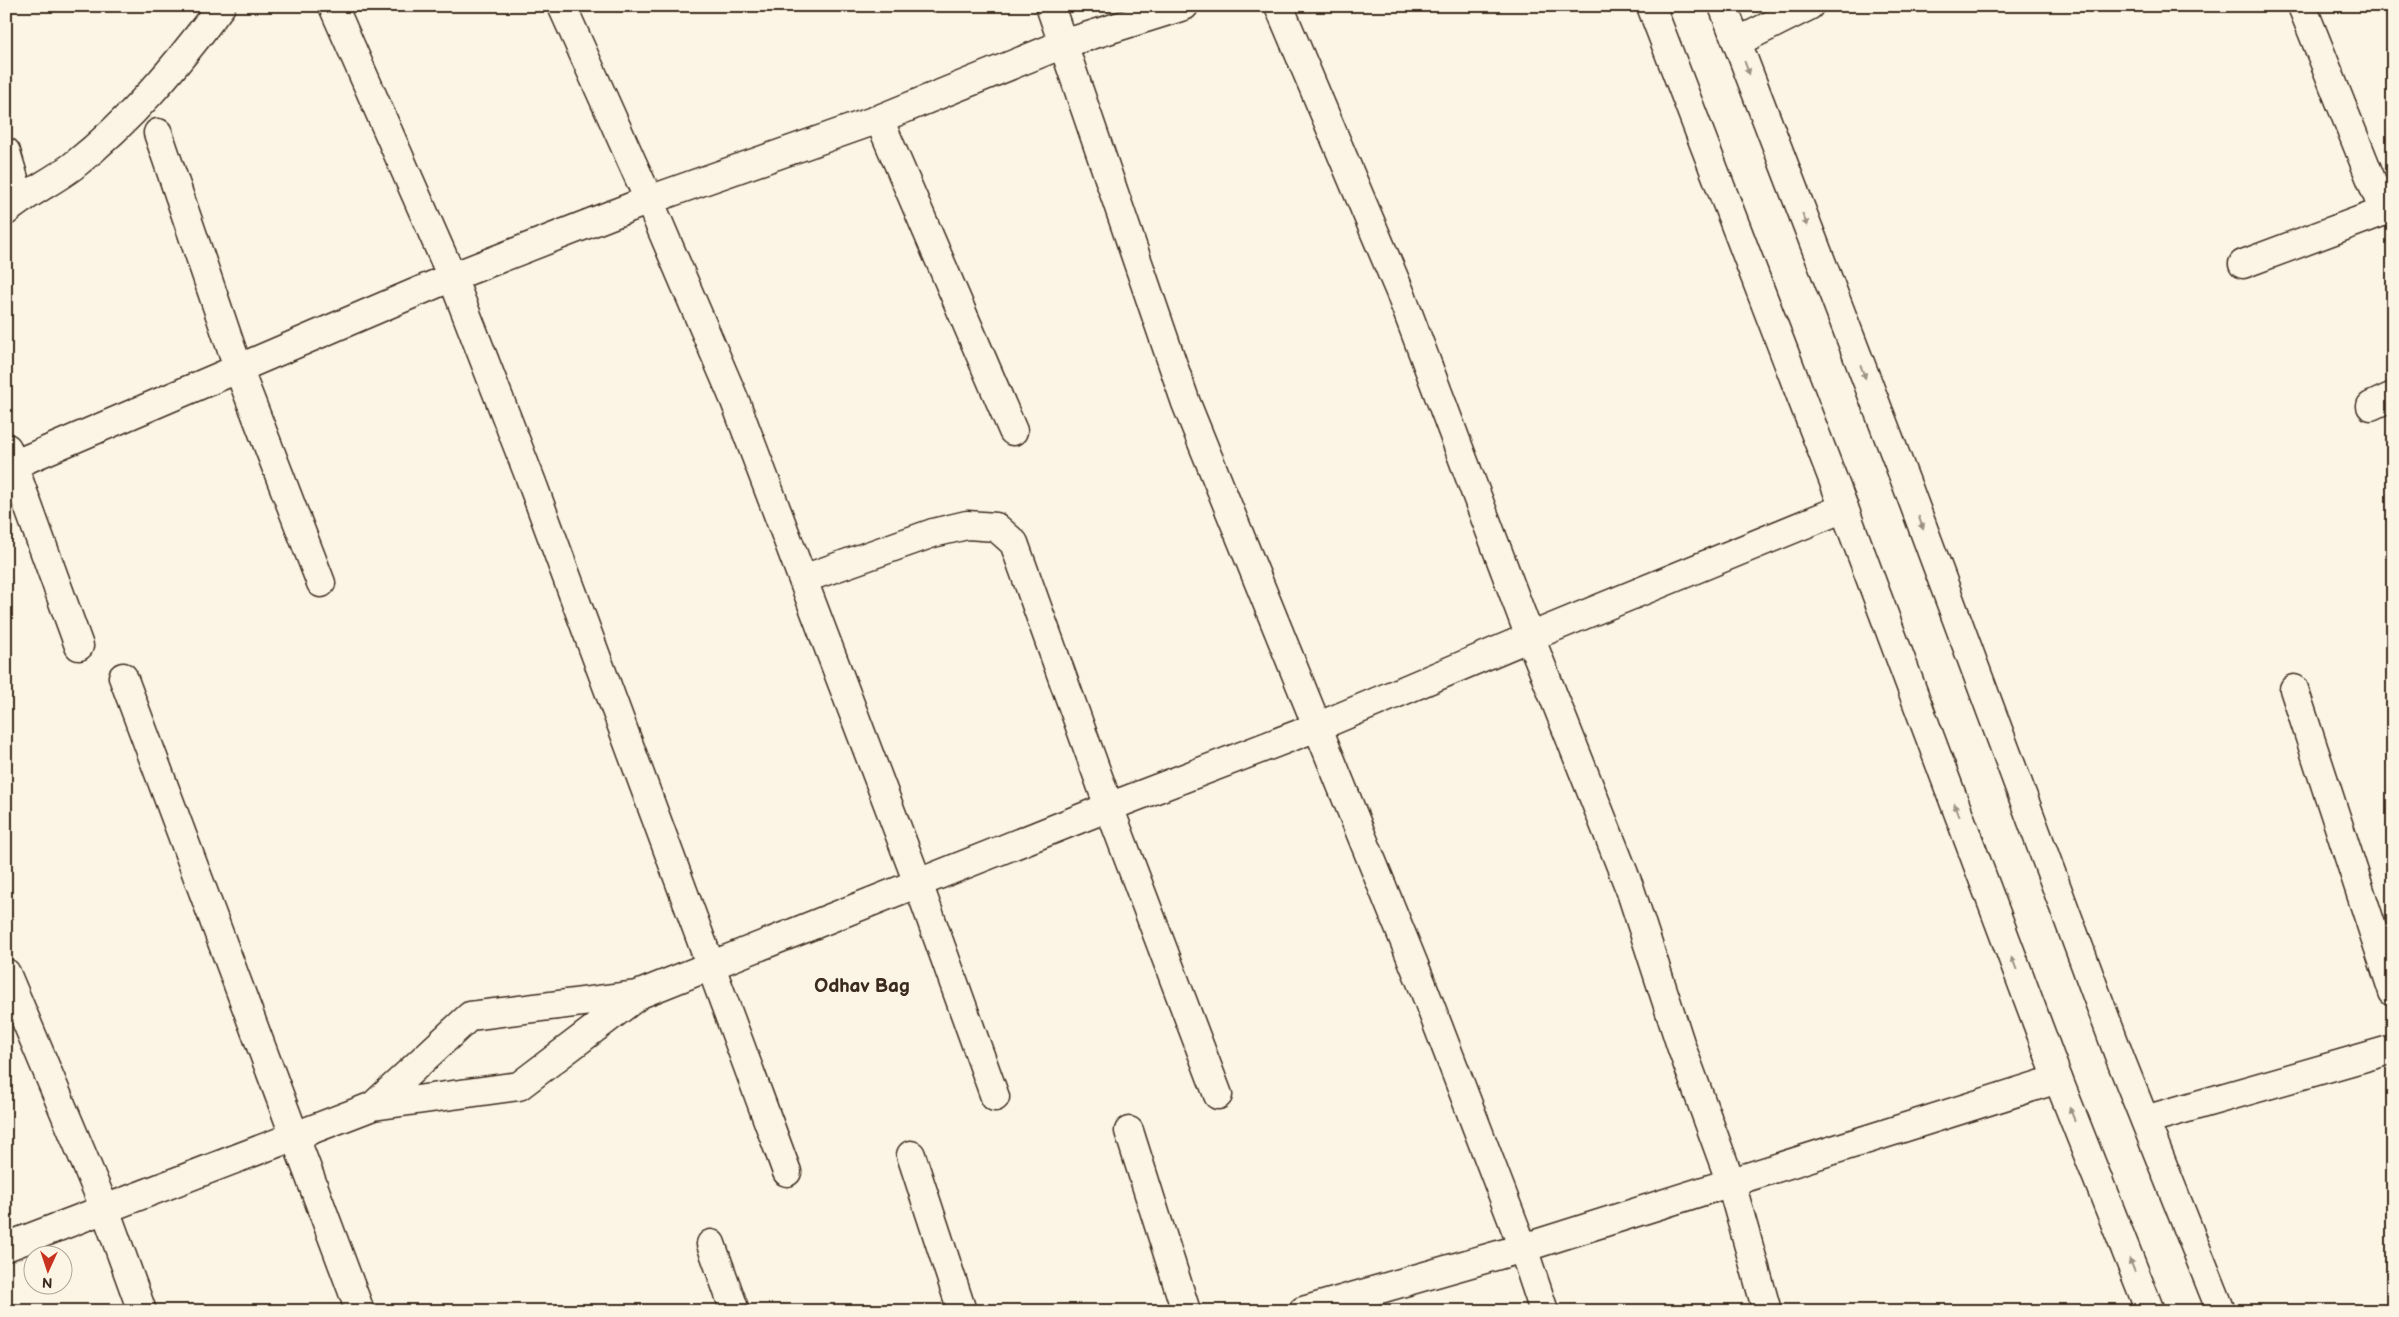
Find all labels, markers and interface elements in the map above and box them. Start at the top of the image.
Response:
one-way arrow [1743,61,1751,76]
one-way arrow [1801,213,1809,228]
one-way arrow [1860,364,1867,379]
one-way arrow [1918,516,1925,531]
one-way arrow [1953,803,1960,818]
one-way arrow [2010,955,2017,970]
district label: Odhav Bag [814,975,910,998]
one-way arrow [2067,1107,2075,1122]
north arrow [22,1244,72,1294]
one-way arrow [2127,1258,2135,1273]
text: N [42,1274,53,1291]

